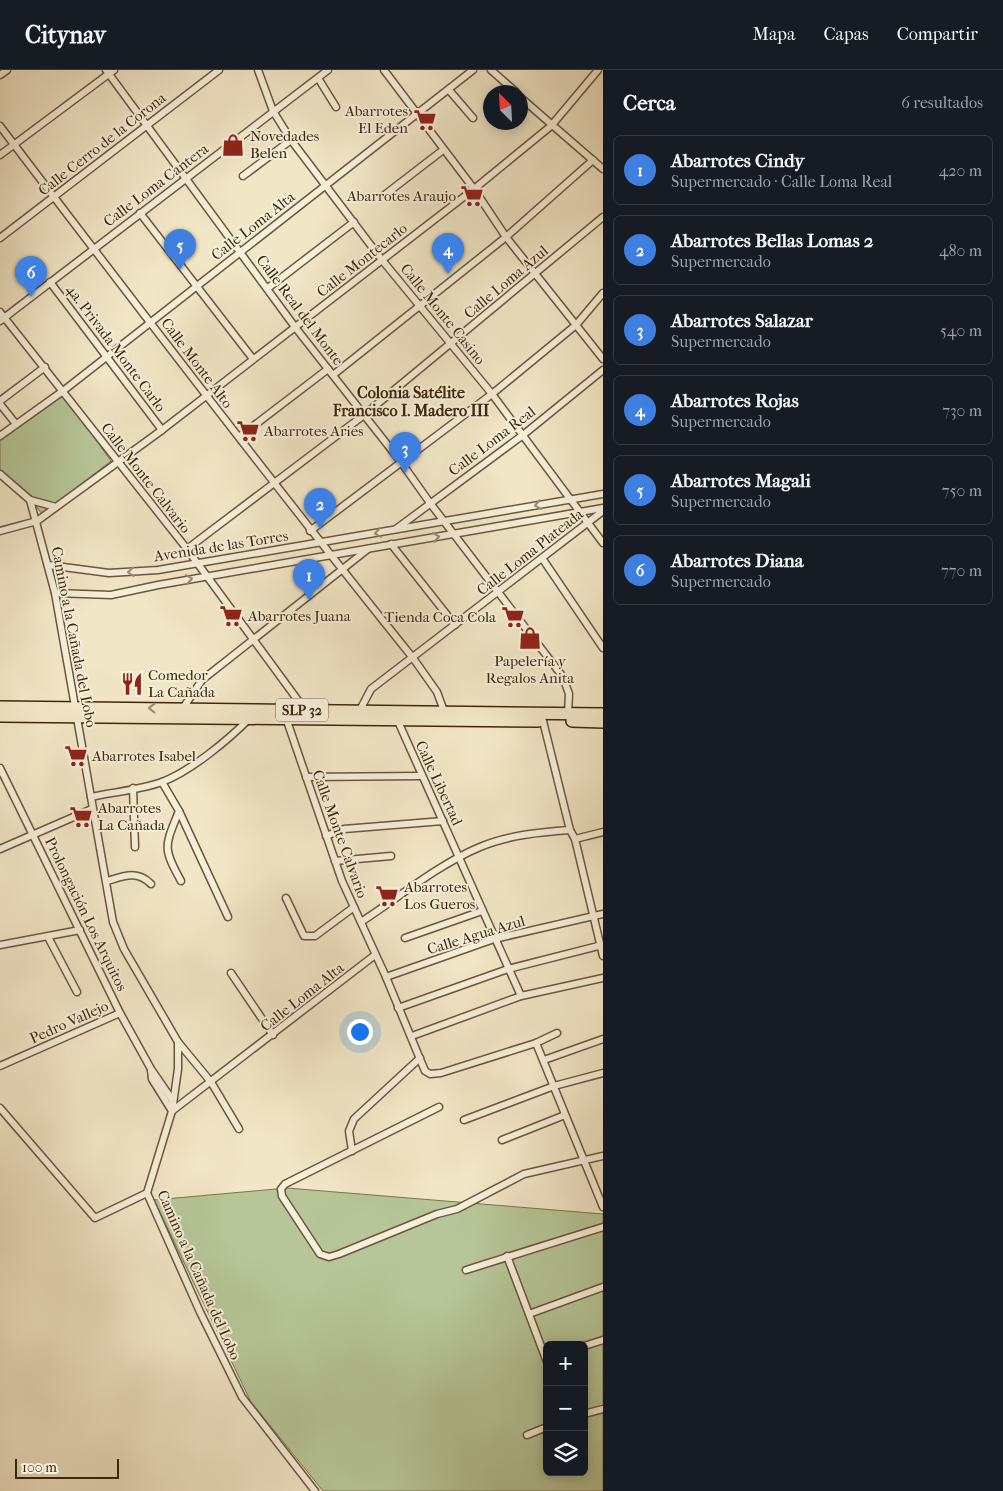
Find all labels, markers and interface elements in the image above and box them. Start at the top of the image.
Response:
text: Citynav [25,21,106,49]
text: Mapa [753,24,795,45]
text: Capas [823,24,869,45]
text: Compartir [897,24,978,45]
north arrow [483,85,528,130]
street label: Calle Cerro de la Corona [35,88,170,199]
text: Cerca [623,91,675,115]
text: 6 resultados [901,93,983,112]
place label: Abarrotes El Eden [344,102,408,137]
supermarket icon: Abarrotes El Eden [412,107,438,133]
place label: Novedades Belen [250,127,320,162]
shop icon: Novedades Belen [220,132,246,158]
street label: Calle Loma Cantera [100,139,213,230]
text: Abarrotes Cindy [671,150,804,172]
text: 1 [637,161,643,180]
text: 420 m [939,161,982,180]
text: Supermercado · Calle Loma Real [671,172,892,191]
supermarket icon: Abarrotes Araujo [459,183,485,209]
street label: Calle Loma Alta [208,187,299,264]
place label: Abarrotes Araujo [346,187,456,205]
street label: Calle Montecarlo [313,219,411,301]
pin: 5 [164,229,196,270]
text: Abarrotes Bellas Lomas 2 [671,230,874,252]
pin: 4 [432,233,464,274]
text: 2 [636,241,644,260]
text: 480 m [939,241,982,260]
street label: Calle Loma Azul [460,242,552,322]
street label: Calle Real del Monte [253,251,348,369]
text: Supermercado [671,252,771,271]
pin: 6 [15,256,47,297]
street label: Calle Monte Casino [397,260,489,368]
street label: 4a. Privada Monte Carlo [62,281,170,416]
text: Abarrotes Salazar [671,310,813,332]
street label: Calle Monte Alto [157,314,237,412]
text: 3 [637,321,643,340]
text: 540 m [940,321,982,340]
text: Supermercado [671,332,771,351]
district label: Colonia Satélite Francisco I. Madero III [332,383,490,420]
text: Abarrotes Rojas [671,390,799,412]
text: 4 [635,401,645,420]
text: 730 m [942,401,982,420]
street label: Calle Loma Real [445,402,539,480]
text: Supermercado [671,412,771,431]
supermarket icon: Abarrotes Aries [235,418,261,444]
street label: Calle Monte Calvario [97,419,195,537]
place label: Abarrotes Aries [263,422,364,440]
pin: 3 [389,432,421,473]
text: Abarrotes Magali [671,470,811,492]
text: 5 [637,481,643,500]
text: 750 m [942,481,982,500]
pin: 2 [304,488,336,529]
text: Supermercado [671,492,771,511]
one-way arrow [533,500,542,510]
street label: Calle Loma Plateada [473,504,588,599]
street label: Avenida de las Torres [152,526,290,566]
one-way arrow [373,527,382,537]
one-way arrow [431,532,440,542]
street label: Camino a la Cañada del Lobo [48,545,100,729]
text: Abarrotes Diana [671,550,804,572]
pin: 1 [293,559,325,600]
text: 6 [636,561,644,580]
text: 770 m [941,561,982,580]
one-way arrow [126,567,134,578]
text: Supermercado [671,572,771,591]
one-way arrow [185,575,194,585]
supermarket icon: Abarrotes Juana [218,603,244,629]
supermarket icon: Tienda Coca Cola [500,604,526,630]
place label: Abarrotes Juana [247,607,352,625]
place label: Tienda Coca Cola [384,608,497,626]
shop icon: Papelería y Regalos Anita [517,625,543,651]
place label: Papelería y Regalos Anita [486,652,575,687]
place label: Comedor La Cañada [148,666,216,701]
restaurant icon: Comedor La Cañada [119,671,145,697]
road number: SLP 32 [276,698,328,722]
one-way arrow [148,703,156,713]
street label: Calle Libertad [412,738,467,829]
supermarket icon: Abarrotes Isabel [63,743,89,769]
place label: Abarrotes Isabel [91,747,196,765]
street label: Calle Monte Calvario [308,767,372,901]
place label: Abarrotes La Cañada [97,799,166,834]
supermarket icon: Abarrotes La Cañada [68,804,94,830]
street label: Prolongación Los Arquitos [41,834,131,994]
place label: Abarrotes Los Gueros [403,878,476,913]
supermarket icon: Abarrotes Los Gueros [374,883,400,909]
street label: Calle Agua Azul [425,912,527,958]
street label: Calle Loma Alta [257,958,348,1035]
street label: Pedro Vallejo [27,997,111,1047]
your location [347,1019,373,1045]
street label: Camino a la Cañada del Lobo [153,1187,245,1363]
map controls [543,1341,588,1476]
button: + [543,1341,588,1386]
button: − [543,1386,588,1431]
button: layers [543,1431,588,1476]
scale bar [15,1456,119,1479]
text: 100 m [22,1459,57,1476]

